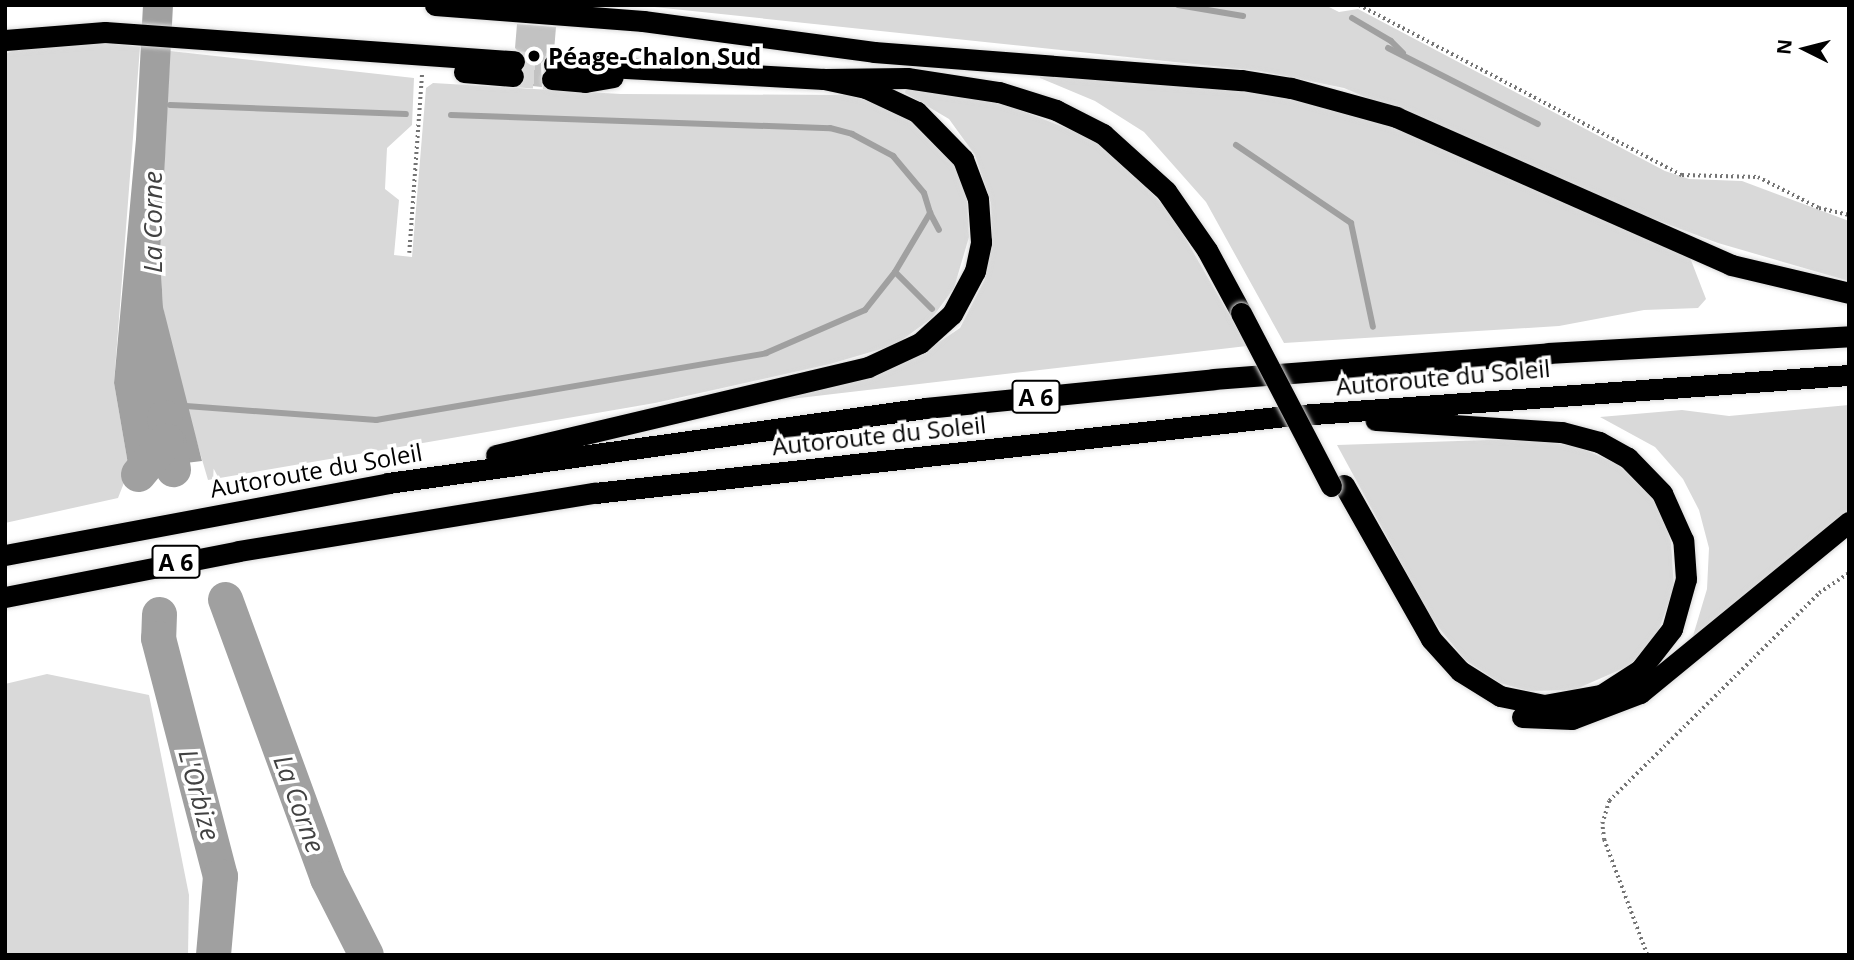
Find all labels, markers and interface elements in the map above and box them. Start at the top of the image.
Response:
north arrow [1770,14,1840,84]
text: N [1770,38,1798,56]
place label: Péage-Chalon Sud [548,42,761,70]
marker: Péage-Chalon Sud [526,48,542,64]
water label: La Corne [137,171,169,273]
street label: Autoroute du Soleil [1335,353,1551,401]
road number: A 6 [1012,378,1060,416]
street label: Autoroute du Soleil [771,409,987,461]
street label: Autoroute du Soleil [208,437,424,503]
road number: A 6 [152,542,200,582]
water label: L'Orbize [172,746,226,844]
water label: La Corne [267,751,331,857]

